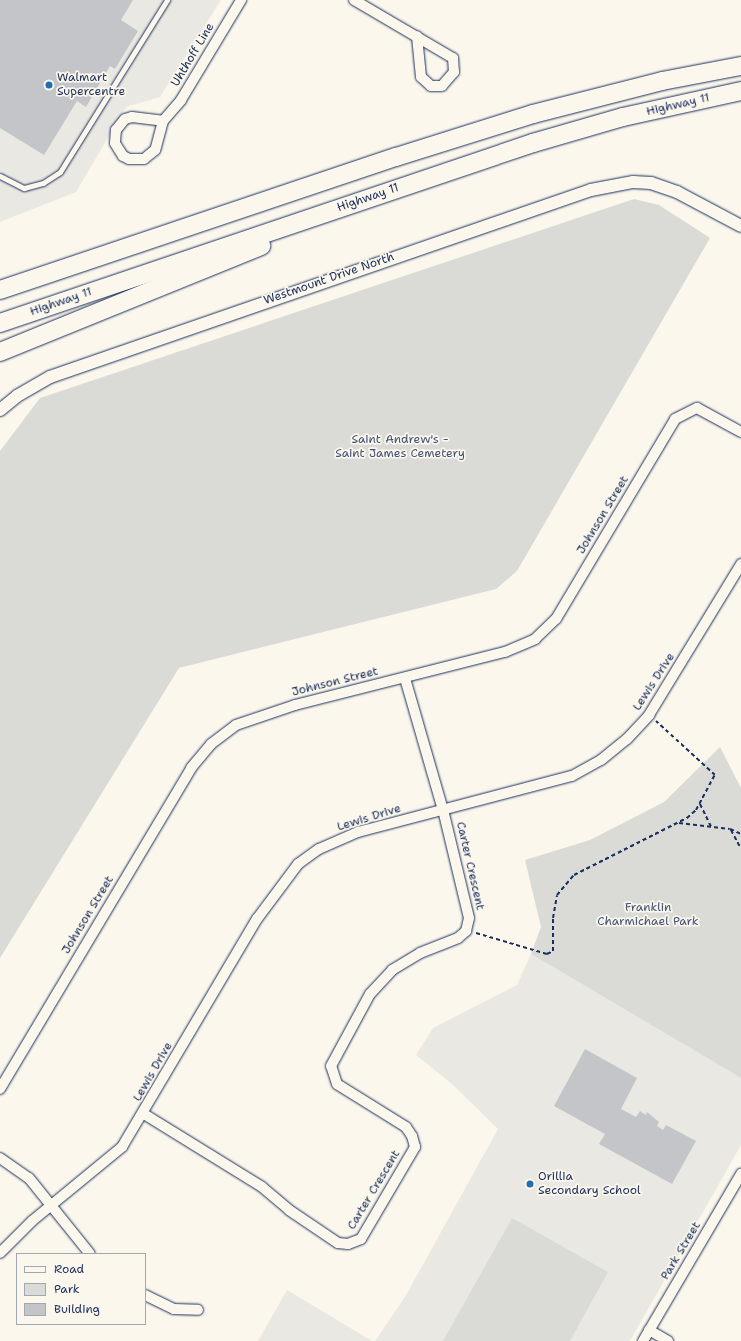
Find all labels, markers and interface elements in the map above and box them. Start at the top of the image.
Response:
street label: Uhthoff Line [168,21,218,89]
place label: Walmart Supercentre [57,71,125,99]
marker: Walmart Supercentre [44,80,54,90]
street label: Highway 11 [645,91,711,119]
street label: Highway 11 [335,181,401,215]
street label: Westmount Drive North [262,250,396,308]
street label: Highway 11 [28,285,94,319]
park label: Saint Andrew's - Saint James Cemetery [335,433,465,461]
street label: Johnson Street [574,473,632,557]
street label: Lewis Drive [630,650,678,714]
street label: Johnson Street [290,664,380,700]
street label: Lewis Drive [335,801,403,835]
street label: Carter Crescent [453,820,487,912]
street label: Johnson Street [59,873,117,957]
park label: Franklin Charmichael Park [597,901,699,929]
street label: Lewis Drive [130,1040,176,1104]
street label: Carter Crescent [345,1148,403,1232]
place label: Orillia Secondary School [538,1170,641,1198]
marker: Orillia Secondary School [525,1179,535,1189]
street label: Park Street [658,1219,704,1283]
legend [16,1253,146,1325]
text: Road [54,1261,84,1277]
text: Park [54,1281,80,1297]
text: Building [54,1301,100,1317]

